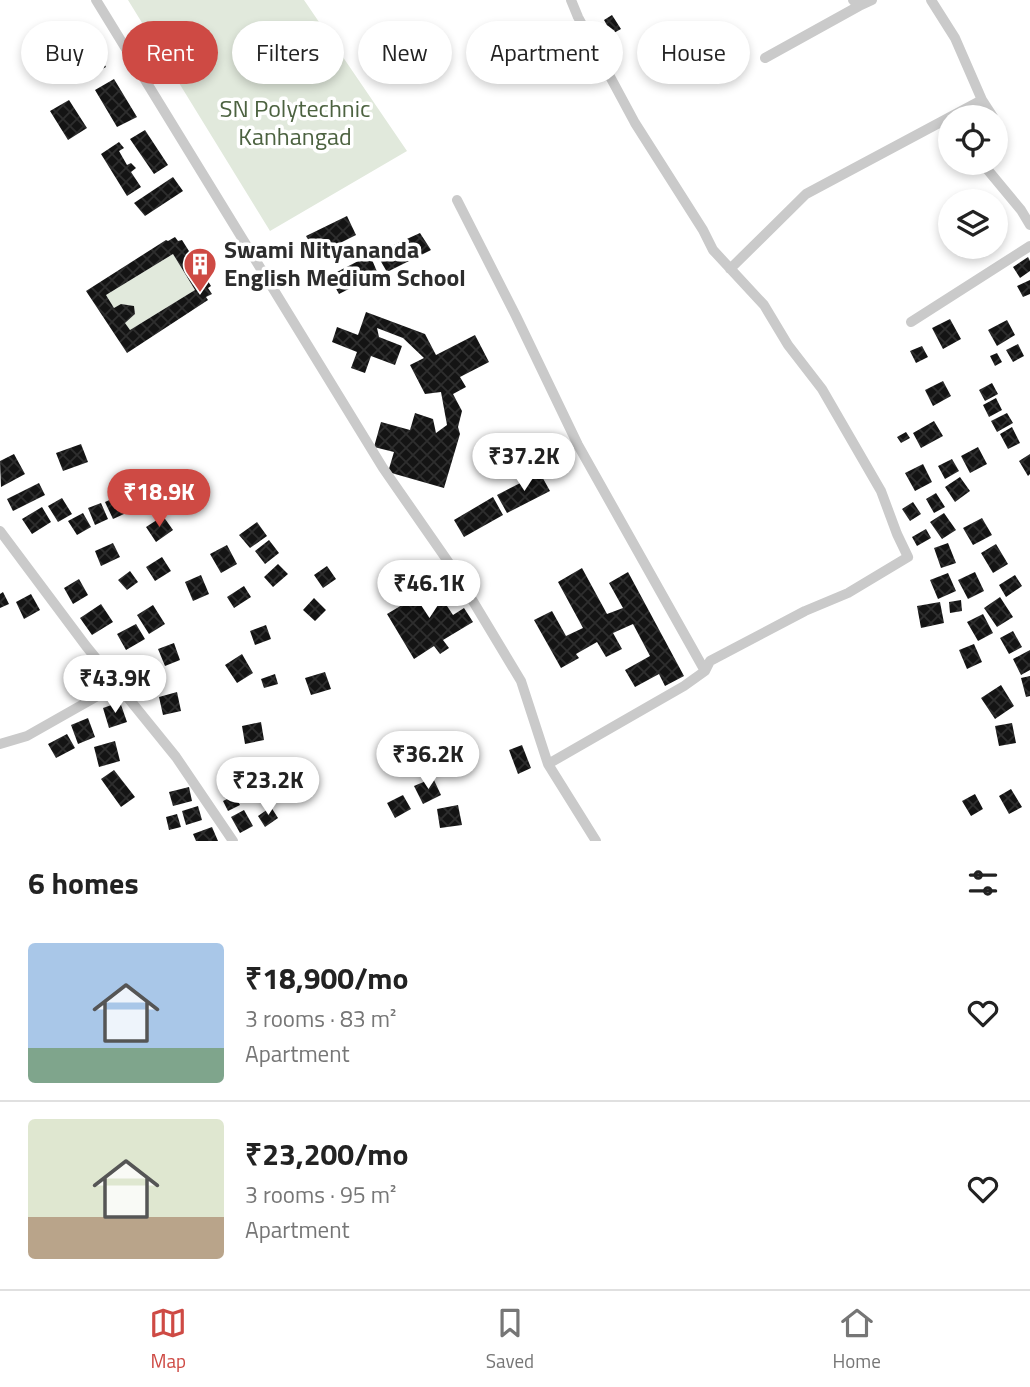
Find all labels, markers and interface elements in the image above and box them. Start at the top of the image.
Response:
chip: Buy [21,21,108,84]
chip: Rent [122,21,218,84]
chip: Filters [232,21,344,84]
chip: New [358,21,452,84]
chip: Apartment [466,21,623,84]
chip: House [637,21,750,84]
park label: SN Polytechnic Kanhangad [220,90,370,154]
map controls [938,105,1008,259]
button: locate [938,105,1008,175]
button: layers [938,189,1008,259]
place label: Swami Nityananda English Medium School [224,231,466,295]
building icon: Swami Nityananda English Medium School [181,245,219,294]
pin: ₹37.2K [467,434,581,493]
text: ₹37.2K [488,438,560,473]
pin: ₹18.9K [102,470,216,529]
text: ₹18.9K [123,474,195,509]
pin: ₹46.1K [372,560,486,620]
text: ₹46.1K [393,565,465,600]
pin: ₹43.9K [58,656,172,715]
text: ₹43.9K [79,660,151,695]
pin: ₹36.2K [371,732,485,791]
text: ₹36.2K [392,736,464,771]
pin: ₹23.2K [211,758,325,817]
text: ₹23.2K [232,762,304,797]
text: 6 homes [28,860,139,906]
icon: filters [964,864,1002,902]
text: ₹18,900/mo [245,955,409,1001]
icon: home [84,971,168,1055]
icon: heart [964,994,1002,1032]
text: 3 rooms · 83 m² [245,1001,396,1036]
text: Apartment [245,1036,350,1071]
text: ₹23,200/mo [245,1131,409,1177]
icon: home [84,1147,168,1231]
icon: heart [964,1170,1002,1208]
text: 3 rooms · 95 m² [245,1177,396,1212]
text: Apartment [245,1212,350,1247]
tab: Map [149,1304,187,1375]
tab: Saved [486,1304,534,1375]
tab: Home [833,1304,881,1375]

